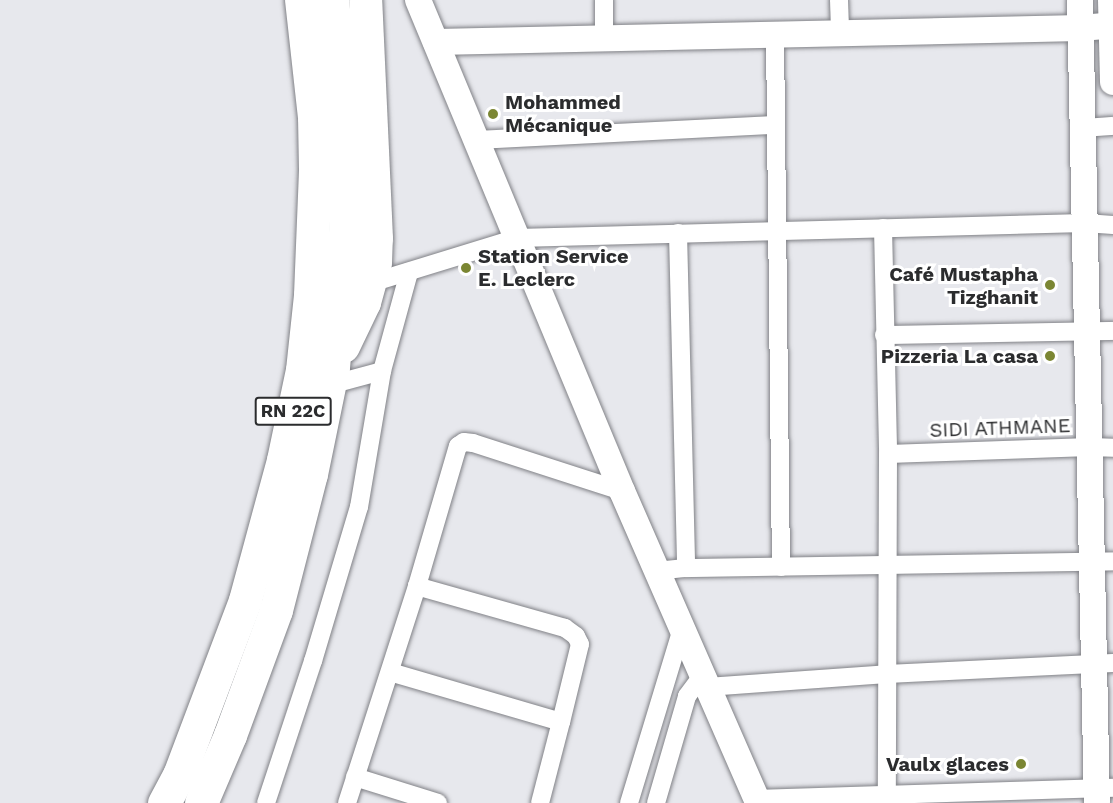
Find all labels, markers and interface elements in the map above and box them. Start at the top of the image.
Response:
place label: Mohammed Mécanique [505,90,621,137]
marker: Mohammed Mécanique [486,107,500,121]
place label: Station Service E. Leclerc [478,244,629,291]
marker: Station Service E. Leclerc [459,261,473,275]
place label: Café Mustapha Tizghanit [889,262,1038,309]
marker: Café Mustapha Tizghanit [1043,278,1057,292]
place label: Pizzeria La casa [880,344,1038,368]
marker: Pizzeria La casa [1043,349,1057,363]
road number: RN 22C [254,396,332,426]
street label: SIDI ATHMANE [929,414,1071,442]
place label: Vaulx glaces [886,752,1009,776]
marker: Vaulx glaces [1014,757,1028,771]

